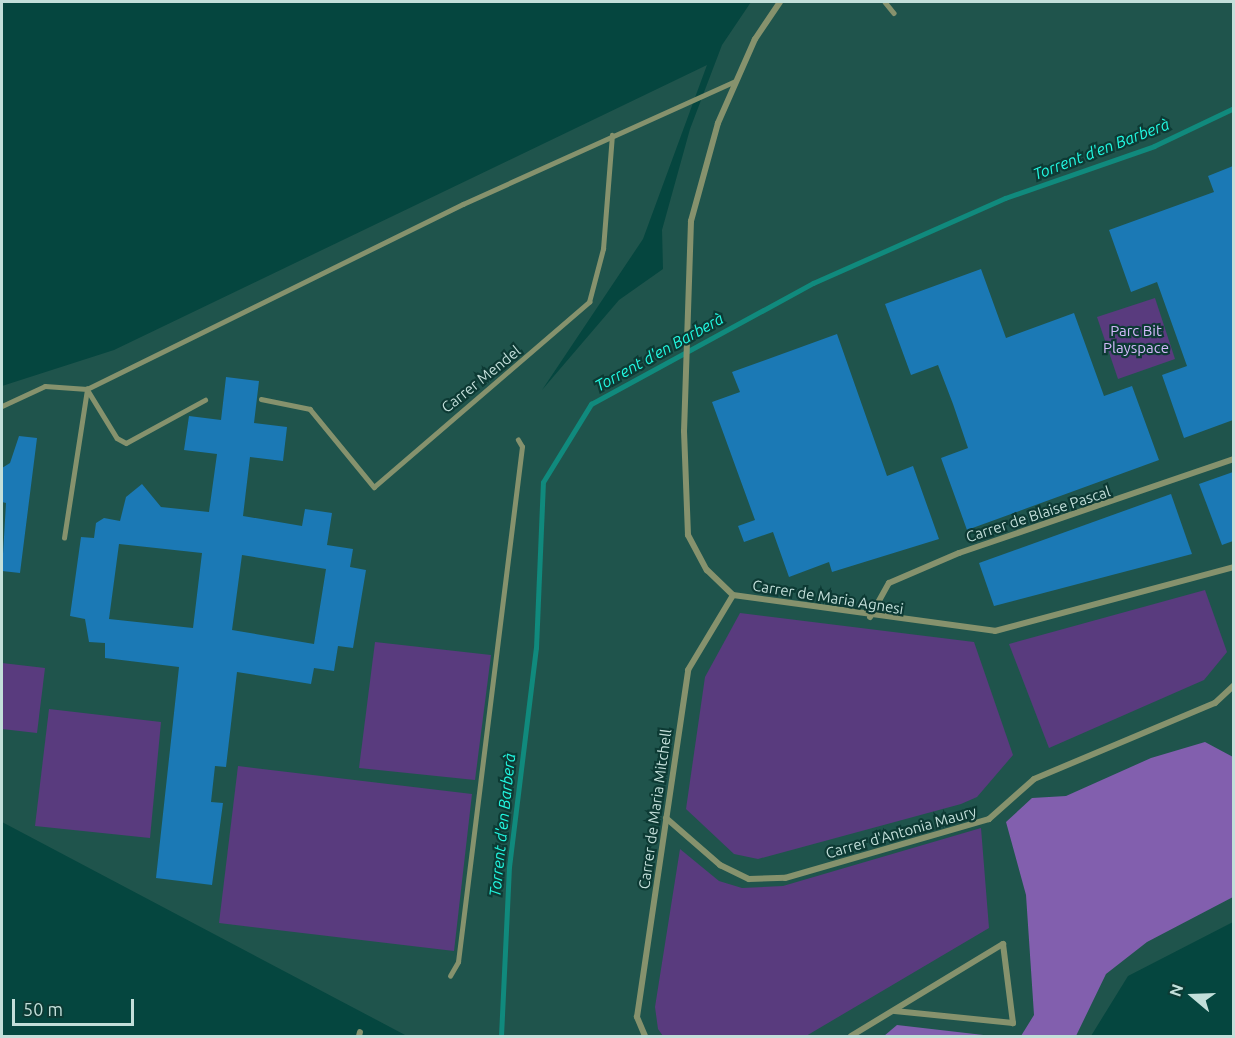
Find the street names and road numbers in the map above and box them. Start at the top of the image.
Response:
street label: Carrer Mendel [438,342,524,416]
street label: Carrer de Blaise Pascal [963,482,1113,546]
street label: Carrer de Maria Agnesi [751,576,905,618]
street label: Carrer de Maria Mitchell [635,728,675,890]
street label: Carrer d'Antonia Maury [824,802,978,862]

